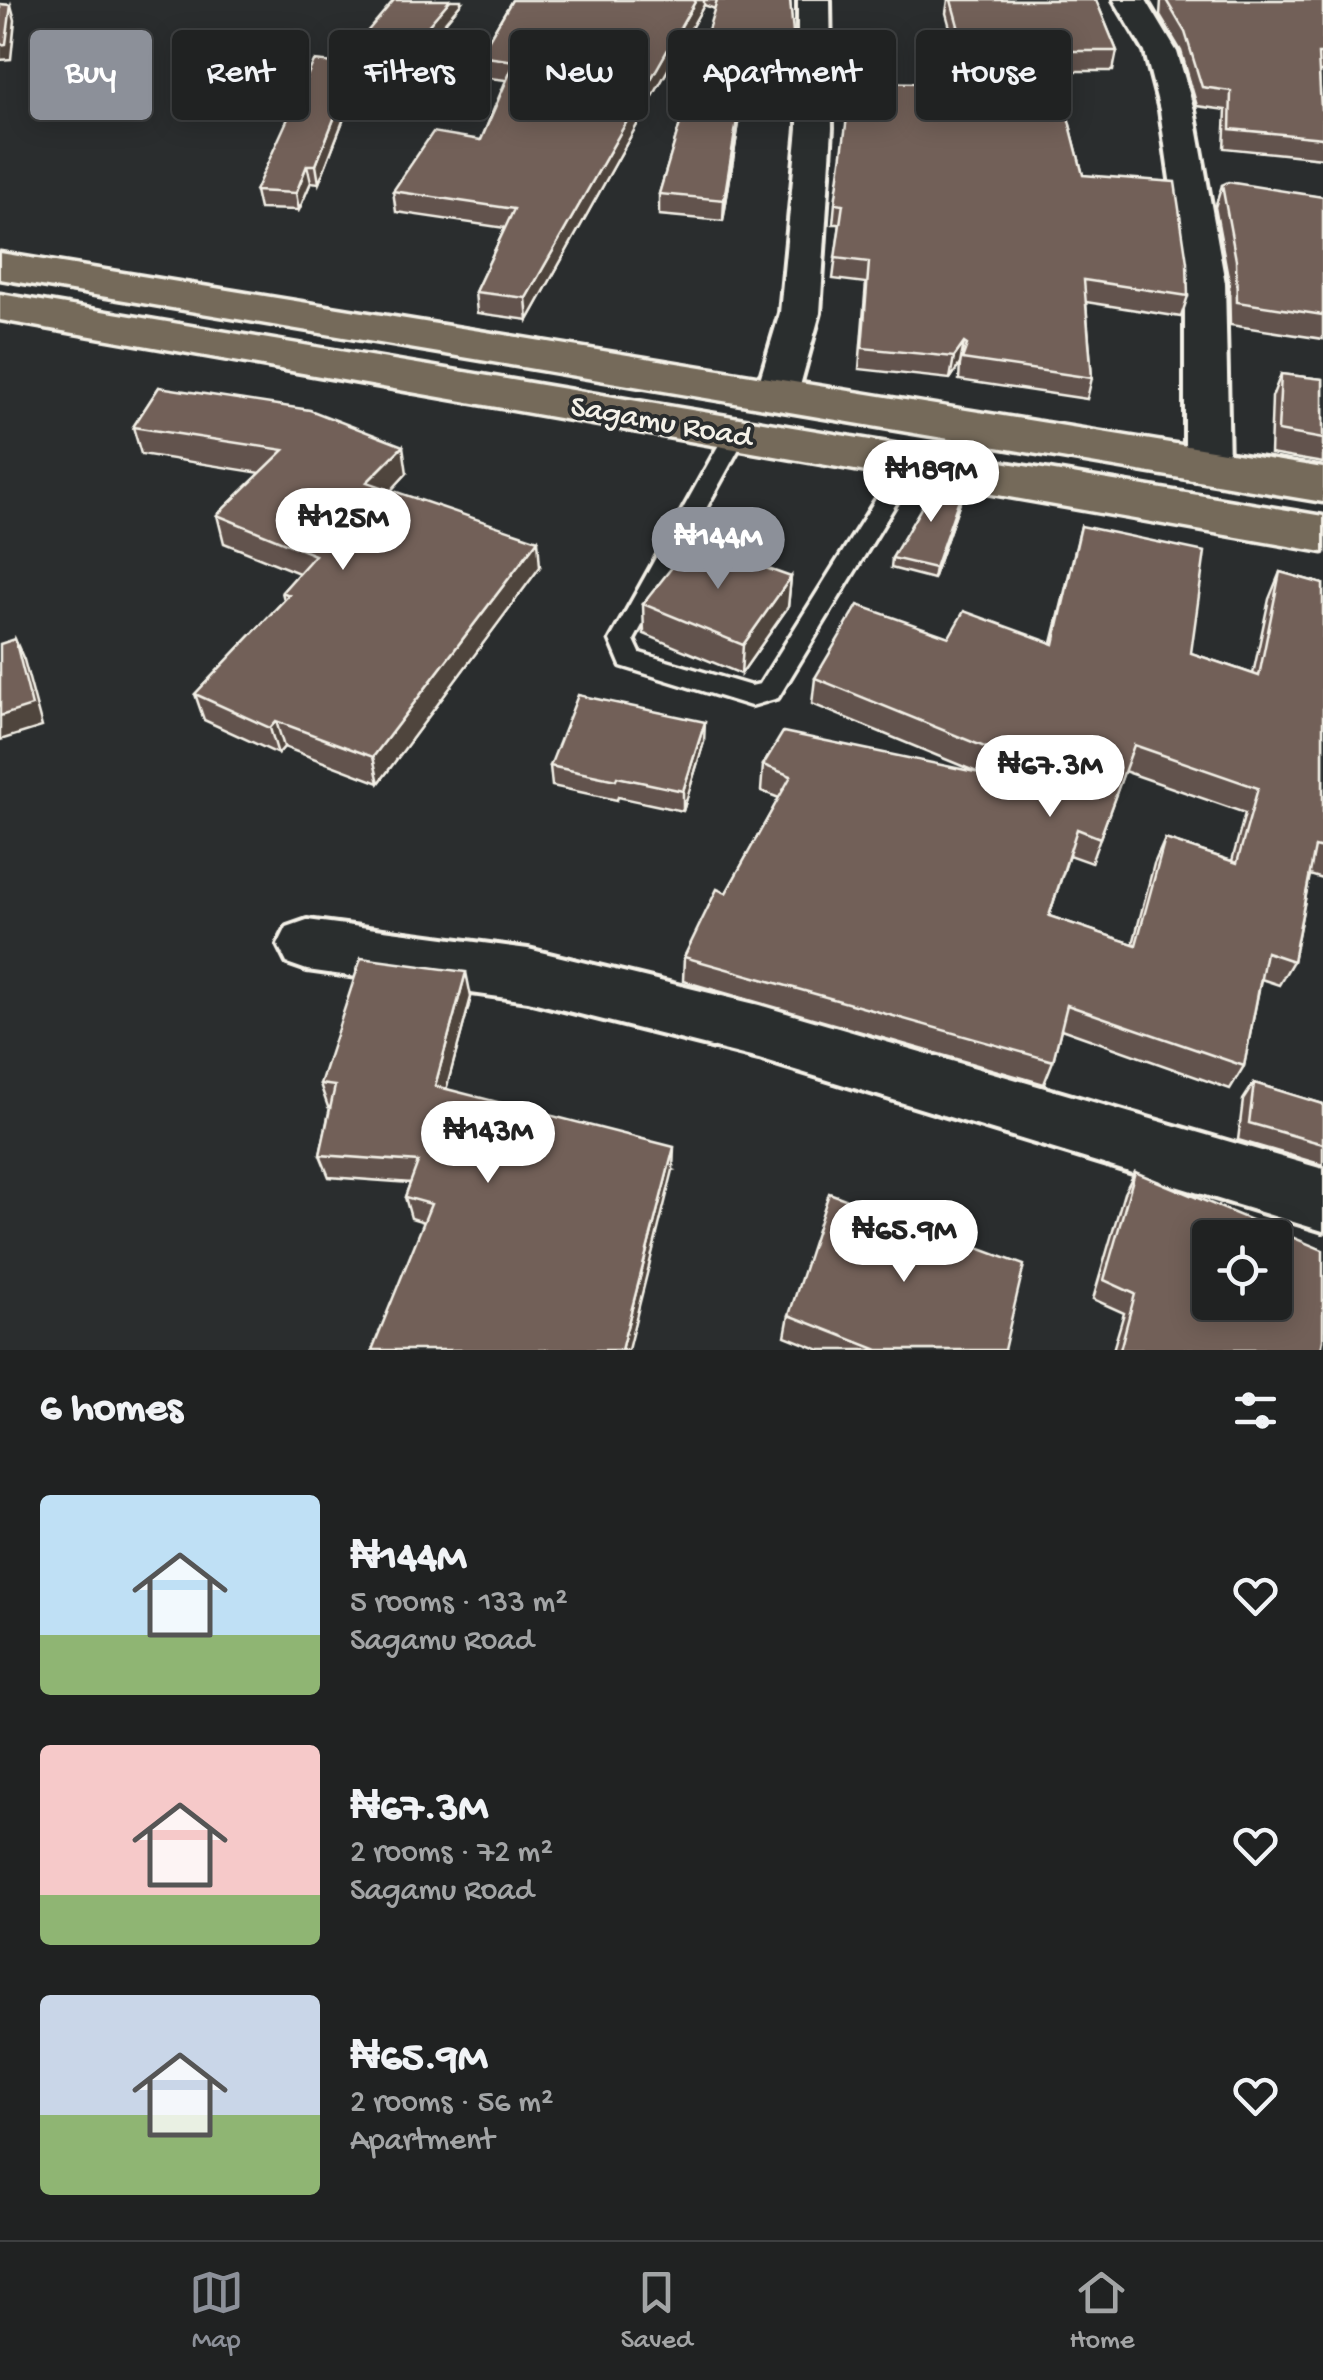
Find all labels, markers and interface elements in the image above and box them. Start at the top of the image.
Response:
chip: Buy [30,30,152,120]
chip: Rent [172,30,309,120]
chip: Filters [329,30,490,120]
chip: New [510,30,648,120]
chip: Apartment [668,30,896,120]
chip: House [916,30,1071,120]
street label: Sagamu Road [567,389,757,459]
pin: ₦189M [861,440,1001,525]
text: ₦189M [885,453,977,491]
pin: ₦125M [273,488,413,573]
text: ₦125M [298,501,388,539]
pin: ₦144M [648,507,788,592]
text: ₦144M [674,520,762,558]
pin: ₦67.3M [969,735,1131,820]
text: ₦67.3M [998,748,1102,786]
pin: ₦143M [418,1101,558,1186]
text: ₦143M [443,1114,533,1152]
pin: ₦65.9M [823,1200,985,1285]
text: ₦65.9M [852,1213,956,1251]
map controls [1192,1220,1292,1320]
button: locate [1192,1220,1292,1320]
icon: filters [1228,1383,1283,1438]
text: 6 homes [40,1386,183,1435]
icon: home [120,1535,240,1655]
text: ₦144M [350,1536,466,1585]
icon: heart [1228,1568,1283,1623]
text: 5 rooms · 133 m² [350,1585,568,1623]
text: Sagamu Road [350,1623,534,1661]
icon: home [120,1785,240,1905]
text: ₦67.3M [350,1786,488,1835]
icon: heart [1228,1818,1283,1873]
text: 2 rooms · 72 m² [350,1835,553,1873]
text: Sagamu Road [350,1873,534,1911]
icon: home [120,2035,240,2155]
text: ₦65.9M [350,2036,487,2085]
icon: heart [1228,2068,1283,2123]
text: 2 rooms · 56 m² [350,2085,554,2123]
text: Apartment [350,2123,494,2161]
tab: Map [189,2265,244,2358]
tab: Saved [621,2265,692,2358]
tab: Home [1070,2265,1134,2358]

